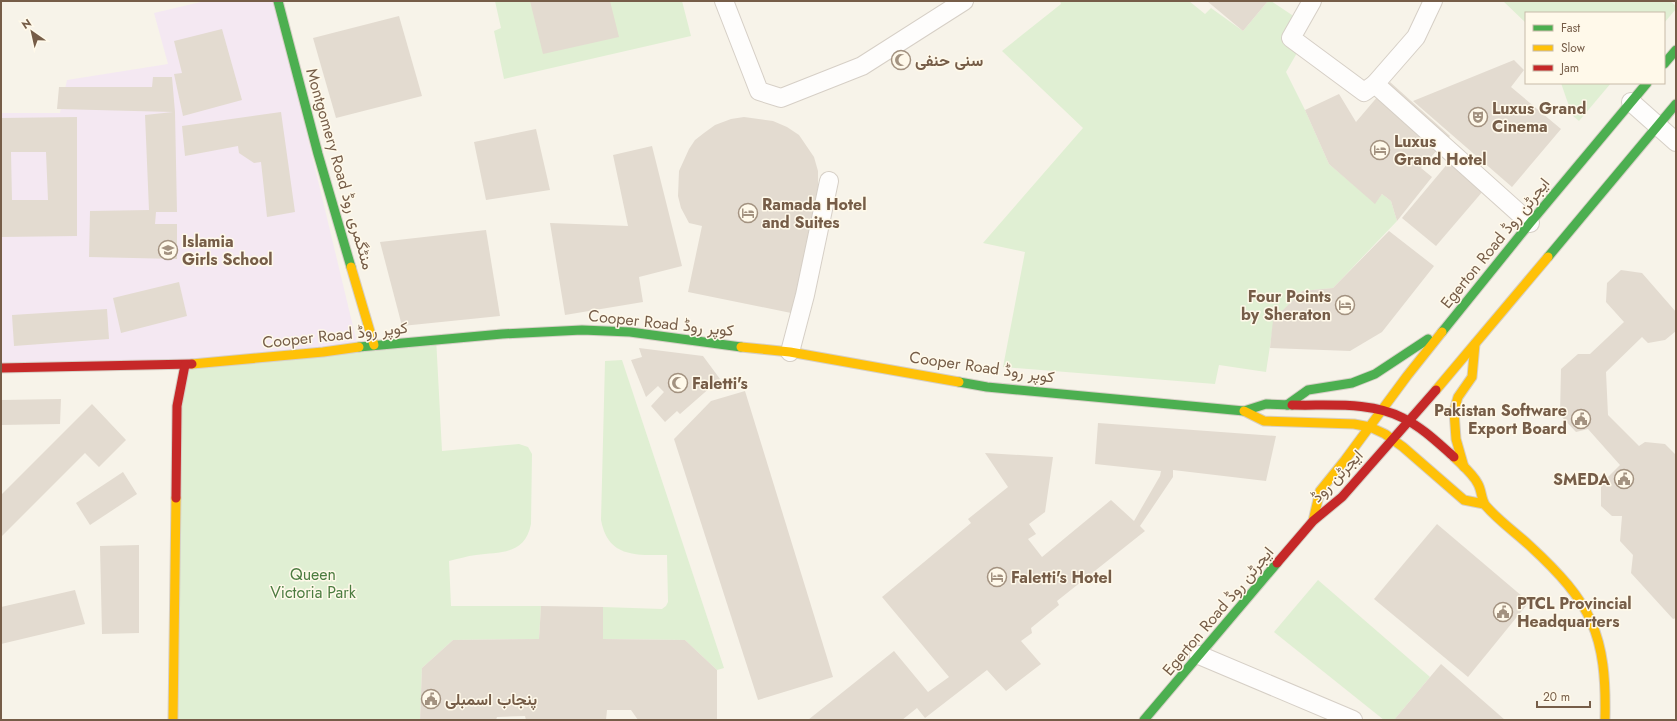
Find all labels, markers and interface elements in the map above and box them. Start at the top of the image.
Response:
north arrow [12,12,52,52]
legend [1525,12,1665,84]
text: N [18,15,35,33]
text: Fast [1561,19,1580,37]
text: Slow [1561,39,1586,57]
mosque icon: سنی حنفی [890,49,912,71]
place label: سنی حنفی [915,49,983,72]
text: Jam [1559,59,1579,77]
street label: Montgomery Road منٹگمری روڈ [300,66,380,272]
place label: Luxus Grand Cinema [1492,97,1586,138]
theatre icon: Luxus Grand Cinema [1467,106,1489,128]
place label: Luxus Grand Hotel [1394,130,1487,171]
hotel icon: Luxus Grand Hotel [1369,139,1391,161]
street label: Egerton Road ایجرٹن روڈ [1435,173,1555,313]
place label: Ramada Hotel and Suites [762,193,867,234]
hotel icon: Ramada Hotel and Suites [737,202,759,224]
place label: Islamia Girls School [182,230,273,271]
school or university icon: Islamia Girls School [157,239,179,261]
place label: Four Points by Sheraton [1241,285,1331,326]
hotel icon: Four Points by Sheraton [1334,294,1356,316]
street label: Cooper Road کوپر روڈ [587,304,735,342]
street label: Cooper Road کوپر روڈ [261,316,409,354]
street label: Cooper Road کوپر روڈ [908,345,1056,389]
mosque icon: Faletti's [667,372,689,394]
place label: Faletti's [692,372,748,395]
place label: Pakistan Software Export Board [1434,399,1567,440]
public building icon: Pakistan Software Export Board [1570,408,1592,430]
street label: ایجرٹن روڈ [1306,444,1368,508]
place label: SMEDA [1553,468,1610,491]
public building icon: SMEDA [1613,468,1635,490]
street label: Egerton Road ایجرٹن روڈ [1157,541,1279,681]
park label: Queen Victoria Park [270,563,357,604]
hotel icon: Faletti's Hotel [986,566,1008,588]
place label: Faletti's Hotel [1011,566,1112,589]
place label: PTCL Provincial Headquarters [1517,592,1632,633]
public building icon: PTCL Provincial Headquarters [1492,601,1514,623]
scale bar [1537,683,1590,709]
public building icon: پنجاب اسمبلی [420,688,442,710]
place label: پنجاب اسمبلی [445,688,537,711]
text: 20 m [1543,688,1570,706]

